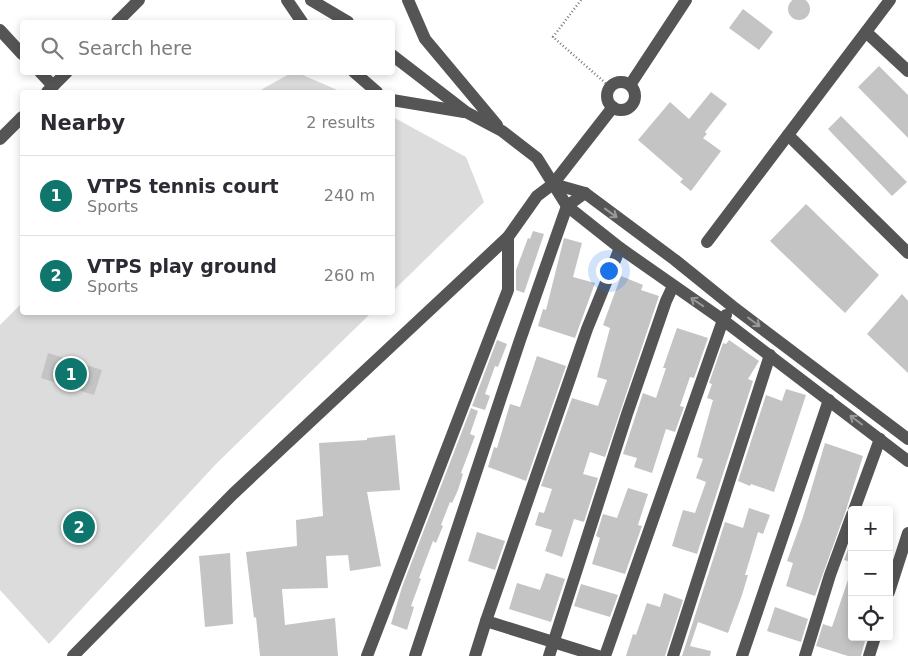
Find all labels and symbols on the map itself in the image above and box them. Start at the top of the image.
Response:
one-way arrow [604,208,618,218]
your location [596,258,622,284]
one-way arrow [691,297,705,307]
one-way arrow [747,317,761,327]
pin: 1 [55,355,87,393]
one-way arrow [850,415,863,426]
pin: 2 [63,508,95,546]

